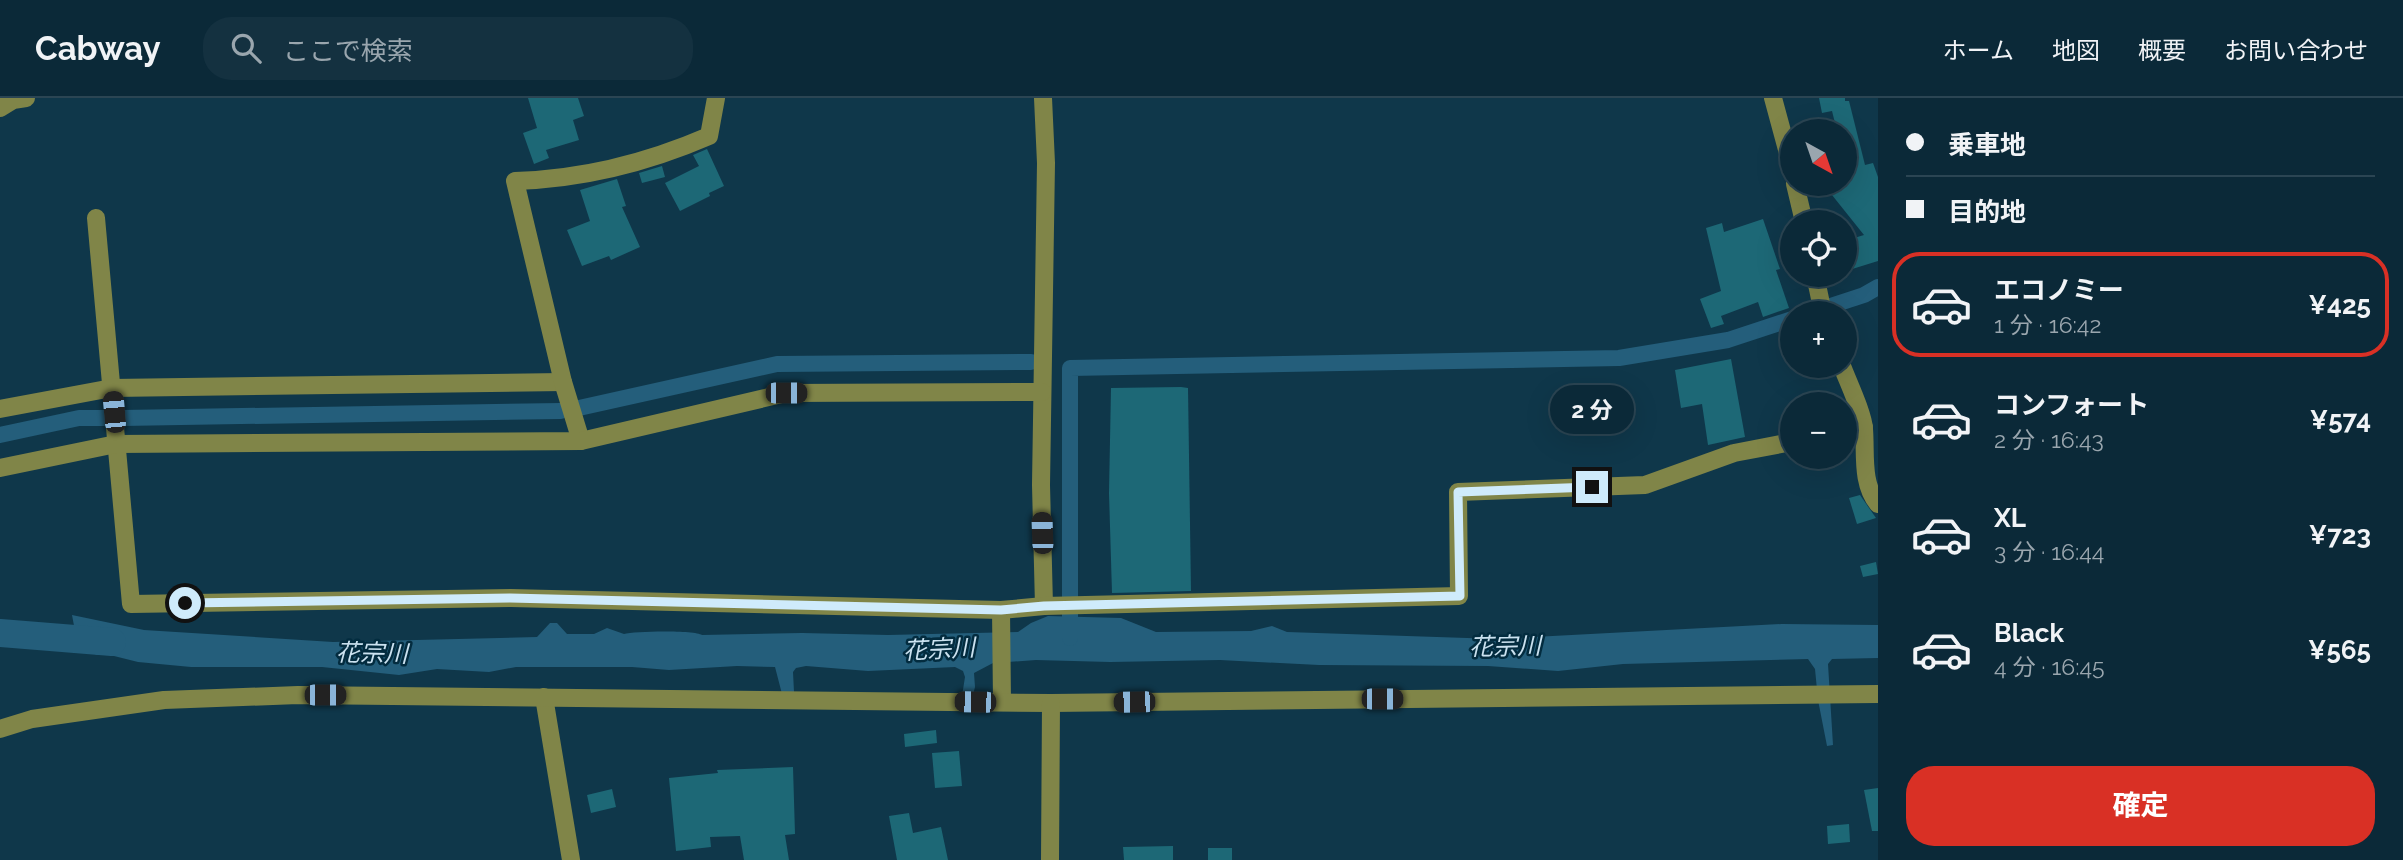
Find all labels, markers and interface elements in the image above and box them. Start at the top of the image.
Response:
search box [203,17,693,80]
text: Cabway [35,29,161,68]
icon: search [227,29,265,67]
text: ここで検索 [283,36,413,66]
text: ホーム [1943,36,2014,65]
text: 地図 [2052,36,2100,65]
text: 概要 [2138,36,2186,65]
text: お問い合わせ [2224,36,2368,65]
north arrow [1780,119,1857,196]
map controls [1780,119,1857,469]
text: 乗車地 [1948,130,2026,160]
text: 目的地 [1948,197,2026,227]
button: locate [1780,210,1857,287]
icon: car [1910,273,1973,336]
text: エコノミー [1994,275,2124,305]
text: ¥425 [2309,290,2371,320]
button: + [1780,301,1857,378]
text: 1 分 · 16:42 [1994,311,2101,338]
car [766,383,808,404]
callout: 2 分 [1550,386,1634,434]
icon: car [1910,388,1973,451]
car [102,390,127,434]
text: コンフォート [1994,390,2149,420]
button: − [1780,392,1857,469]
text: 2 分 [1571,396,1613,423]
text: ¥574 [2310,405,2371,435]
text: 2 分 · 16:43 [1994,426,2104,453]
route end [1576,471,1608,503]
icon: car [1910,503,1973,566]
text: XL [1994,503,2026,533]
car [1031,512,1054,554]
text: ¥723 [2309,520,2371,550]
text: 3 分 · 16:44 [1994,538,2104,565]
route start [169,587,201,619]
icon: car [1910,618,1973,681]
text: Black [1994,618,2064,648]
water label: 花宗川 [1469,631,1544,661]
water label: 花宗川 [902,632,979,665]
text: ¥565 [2308,635,2371,665]
water label: 花宗川 [336,638,411,668]
text: 4 分 · 16:45 [1994,653,2105,680]
car [305,685,347,706]
car [1362,689,1404,710]
car [954,691,997,713]
car [1113,691,1156,713]
button: 確定 [1906,766,2375,846]

